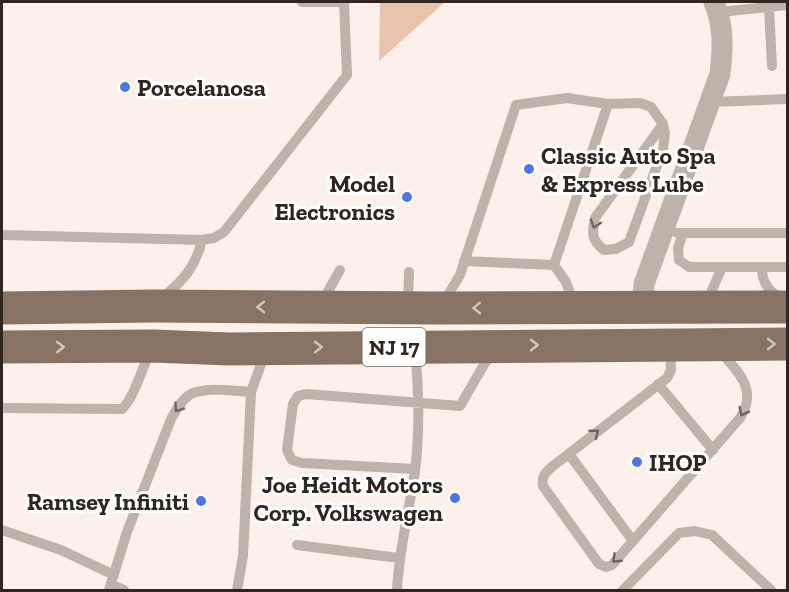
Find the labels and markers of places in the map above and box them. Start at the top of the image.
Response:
place label: Porcelanosa [137,73,266,102]
marker: Porcelanosa [118,80,132,94]
place label: Classic Auto Spa & Express Lube [541,141,716,198]
marker: Classic Auto Spa & Express Lube [522,162,536,176]
place label: Model Electronics [275,169,395,226]
marker: Model Electronics [400,190,414,204]
place label: IHOP [649,448,707,477]
marker: IHOP [630,455,644,469]
place label: Joe Heidt Motors Corp. Volkswagen [254,470,443,527]
place label: Ramsey Infiniti [27,487,189,516]
marker: Joe Heidt Motors Corp. Volkswagen [448,491,462,505]
marker: Ramsey Infiniti [194,494,208,508]

